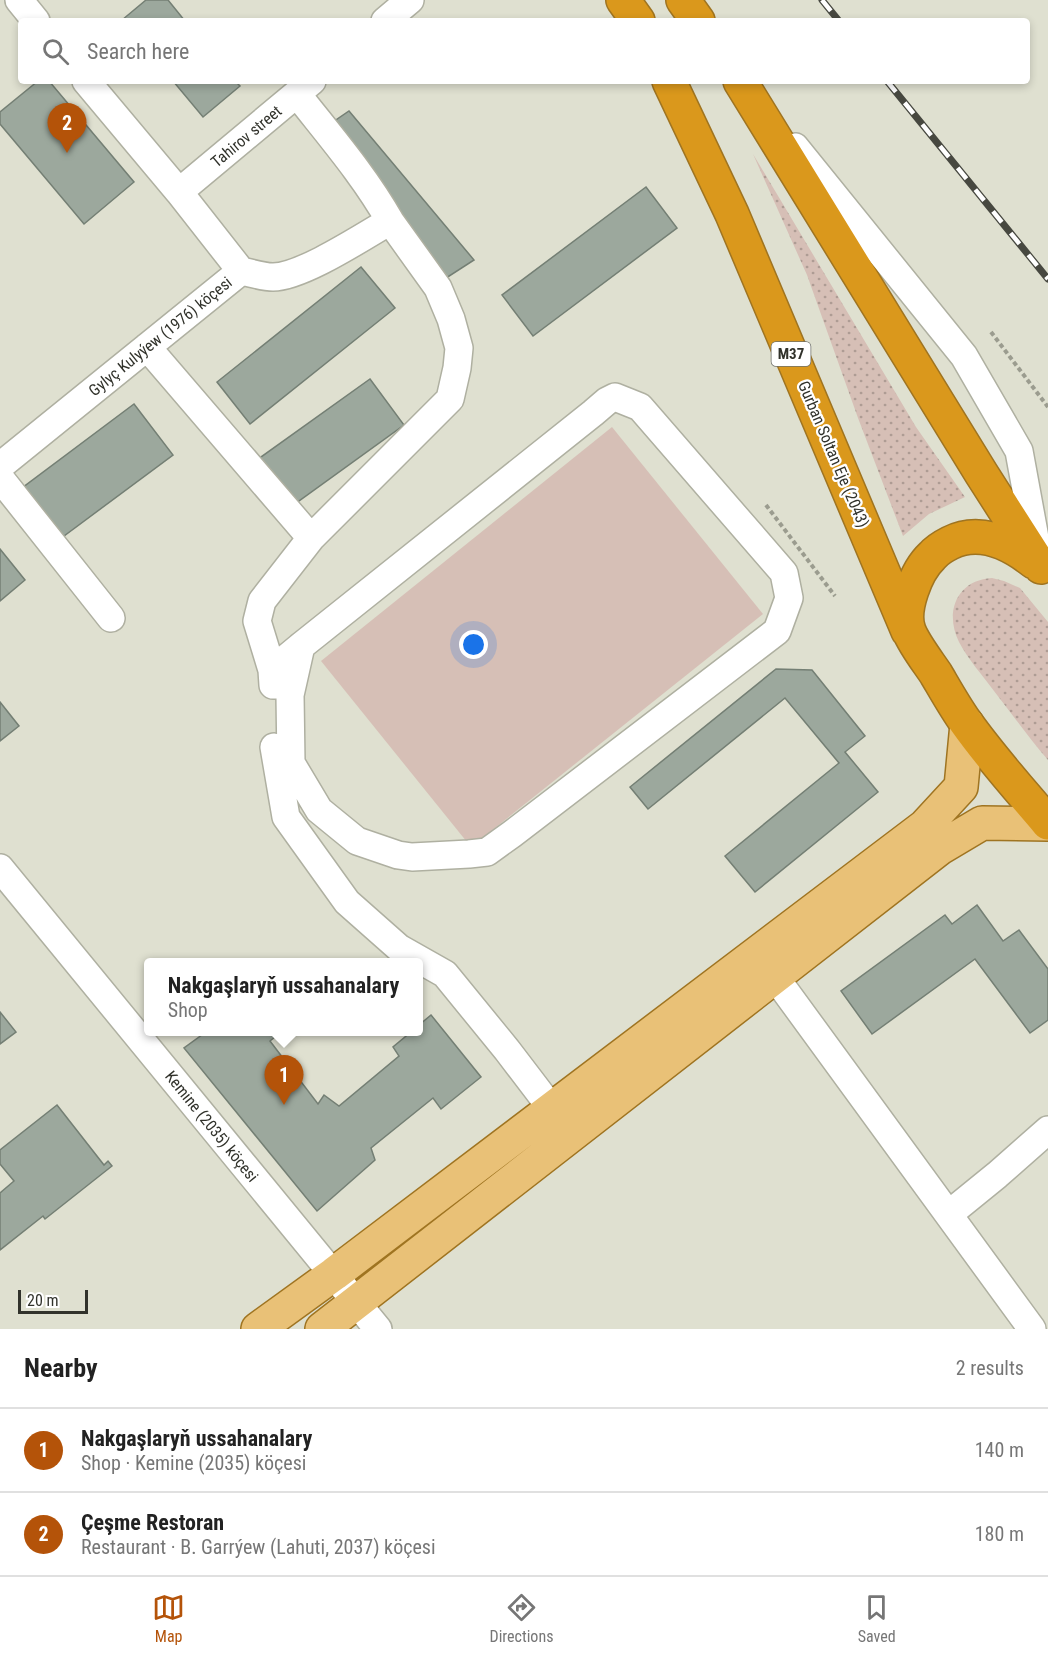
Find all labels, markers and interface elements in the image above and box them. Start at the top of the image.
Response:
search box [18,18,1030,84]
icon: search [39,35,72,68]
text: Search here [87,39,189,64]
street label: Tahirov street [207,101,286,171]
pin: 2 [48,104,86,153]
street label: Gylyç Kulyýew (1976) köçesi [85,273,236,400]
road number: M37 [772,342,810,366]
street label: Gurban Soltan Eje (2043) [794,378,873,530]
your location [459,630,488,659]
popup [144,958,423,1036]
text: Nakgaşlaryň ussahanalary [168,973,399,998]
text: Shop [168,998,208,1022]
pin: 1 [264,1056,304,1105]
street label: Kemine (2035) köçesi [161,1067,262,1186]
scale bar [18,1287,88,1314]
text: 20 m [27,1291,59,1310]
text: Nearby [24,1353,98,1383]
text: 2 results [956,1356,1024,1380]
text: Nakgaşlaryň ussahanalary [81,1426,312,1451]
text: 1 [38,1438,49,1462]
text: 140 m [975,1438,1024,1462]
text: Shop · Kemine (2035) köçesi [81,1451,306,1475]
text: Çeşme Restoran [81,1510,224,1535]
text: 2 [38,1522,49,1546]
text: 180 m [975,1522,1024,1546]
text: Restaurant · B. Garrýew (Lahuti, 2037) köçesi [81,1535,436,1559]
tab: Map [152,1591,185,1646]
tab: Directions [490,1591,553,1646]
tab: Saved [858,1591,896,1646]

